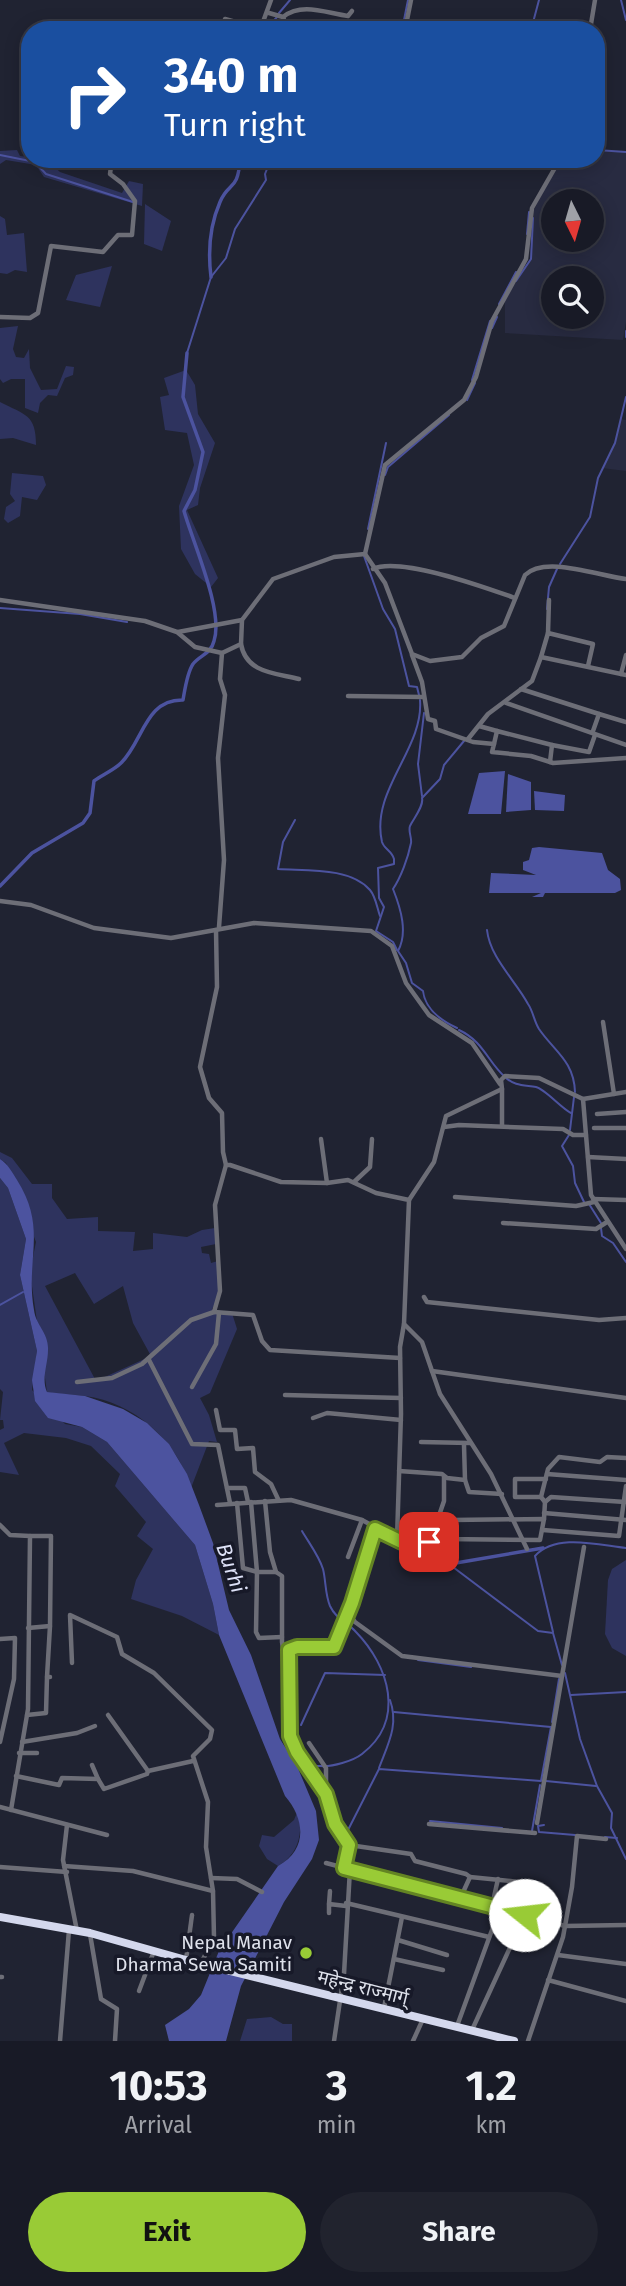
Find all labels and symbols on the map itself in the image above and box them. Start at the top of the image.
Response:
north arrow [541,189,604,252]
pin [399,1512,459,1572]
water label: Burhi [210,1540,252,1596]
position arrow [488,1878,562,1952]
place label: Nepal Manav Dharma Sewa Samiti [115,1931,293,1976]
marker: Nepal Manav Dharma Sewa Samiti [298,1945,314,1961]
street label: महेन्द्र राज्मार्ग् [315,1965,414,2011]

